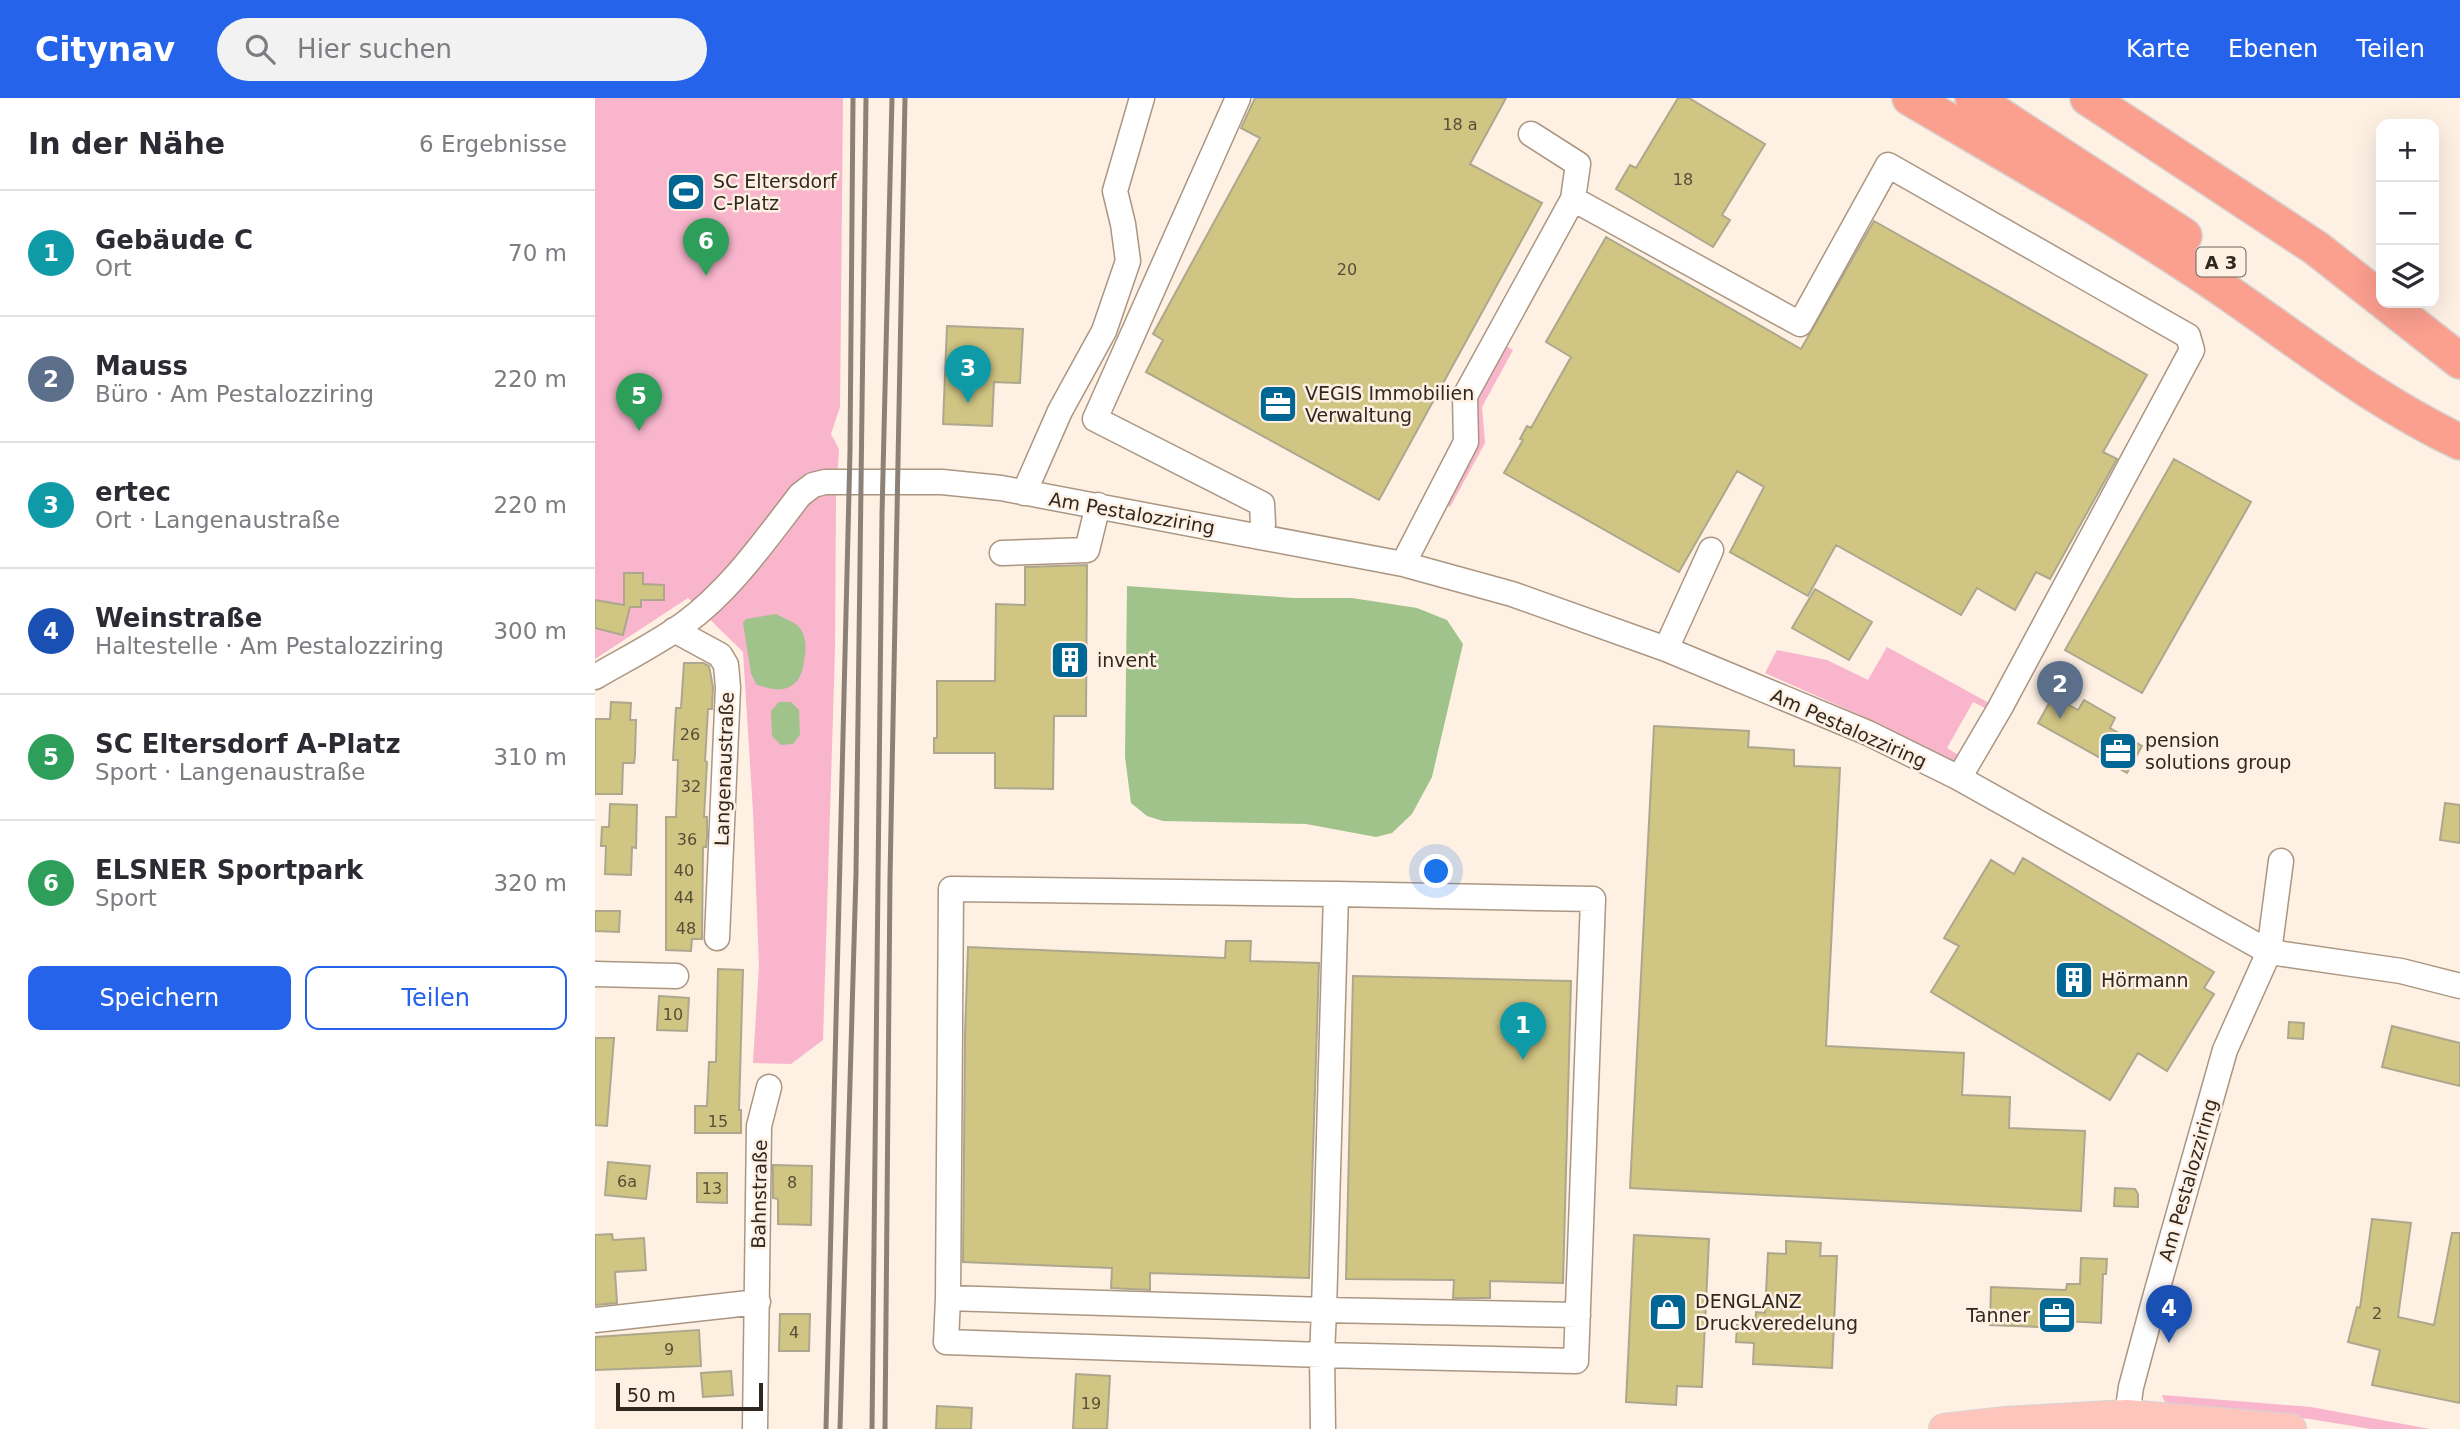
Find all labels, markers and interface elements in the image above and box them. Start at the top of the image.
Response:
search box [217,18,707,81]
text: Citynav [35,30,175,69]
icon: search [241,30,279,68]
text: Hier suchen [297,34,452,64]
text: Karte [2126,35,2190,63]
text: Ebenen [2228,35,2318,63]
text: Teilen [2356,35,2425,63]
house number: 18 a [1442,115,1478,134]
map controls [2376,119,2439,308]
button: + [2376,119,2439,182]
text: In der Nähe [28,126,225,161]
text: 6 Ergebnisse [419,131,567,157]
place label: SC Eltersdorf C-Platz [713,170,838,214]
house number: 18 [1673,170,1693,189]
sports icon: SC Eltersdorf C-Platz [665,171,707,213]
button: − [2376,182,2439,245]
pin: 6 [683,218,729,276]
text: Gebäude C [95,225,253,255]
text: 1 [43,240,59,266]
text: 70 m [508,240,567,266]
button: layers [2376,245,2439,308]
road number: A 3 [2197,247,2245,276]
text: Ort [95,255,132,281]
house number: 20 [1337,260,1357,279]
pin: 3 [945,345,991,403]
text: Mauss [95,351,188,381]
text: 2 [43,366,59,392]
text: 220 m [493,366,567,392]
pin: 5 [616,373,662,431]
text: Büro · Am Pestalozziring [95,381,374,407]
place label: VEGIS Immobilien Verwaltung [1305,382,1474,426]
office icon: VEGIS Immobilien Verwaltung [1257,383,1299,425]
text: ertec [95,477,171,507]
street label: Am Pestalozziring [1047,488,1217,538]
text: 3 [43,492,59,518]
text: 220 m [493,492,567,518]
text: Ort · Langenaustraße [95,507,340,533]
text: Weinstraße [95,603,262,633]
text: 4 [43,618,59,644]
text: 300 m [493,618,567,644]
text: Haltestelle · Am Pestalozziring [95,633,444,659]
building icon: invent [1049,639,1091,681]
place label: invent [1097,649,1157,671]
pin: 2 [2037,661,2083,719]
street label: Am Pestalozziring [1768,684,1930,772]
street label: Langenaustraße [710,692,738,846]
house number: 26 [680,725,700,744]
text: SC Eltersdorf A-Platz [95,729,401,759]
place label: pension solutions group [2145,729,2291,773]
office icon: pension solutions group [2097,730,2139,772]
text: 5 [43,744,59,770]
text: 310 m [493,744,567,770]
text: Sport · Langenaustraße [95,759,365,785]
house number: 32 [681,777,701,796]
house number: 36 [677,830,697,849]
your location [1419,854,1453,888]
text: ELSNER Sportpark [95,855,363,885]
house number: 40 [674,861,694,880]
text: 6 [43,870,59,896]
text: 320 m [493,870,567,896]
text: Sport [95,885,157,911]
house number: 44 [674,888,694,907]
house number: 48 [676,919,696,938]
building icon: Hörmann [2053,959,2095,1001]
button: Speichern [28,966,291,1030]
button: Teilen [305,966,567,1030]
place label: Hörmann [2101,969,2189,991]
pin: 1 [1500,1002,1546,1060]
house number: 10 [663,1005,683,1024]
street label: Am Pestalozziring [2154,1096,2222,1264]
house number: 15 [708,1112,728,1131]
street label: Bahnstraße [747,1139,771,1249]
house number: 6a [617,1172,637,1191]
house number: 8 [787,1173,797,1192]
house number: 13 [702,1179,722,1198]
pin: 4 [2146,1285,2192,1343]
place label: DENGLANZ Druckveredelung [1695,1290,1858,1334]
shop icon: DENGLANZ Druckveredelung [1647,1291,1689,1333]
office icon: Tanner [2036,1294,2078,1336]
place label: Tanner [1965,1304,2030,1326]
house number: 2 [2372,1304,2382,1323]
house number: 4 [789,1323,799,1342]
house number: 9 [664,1340,674,1359]
scale bar [616,1380,763,1412]
text: 50 m [627,1384,676,1406]
house number: 19 [1081,1394,1101,1413]

